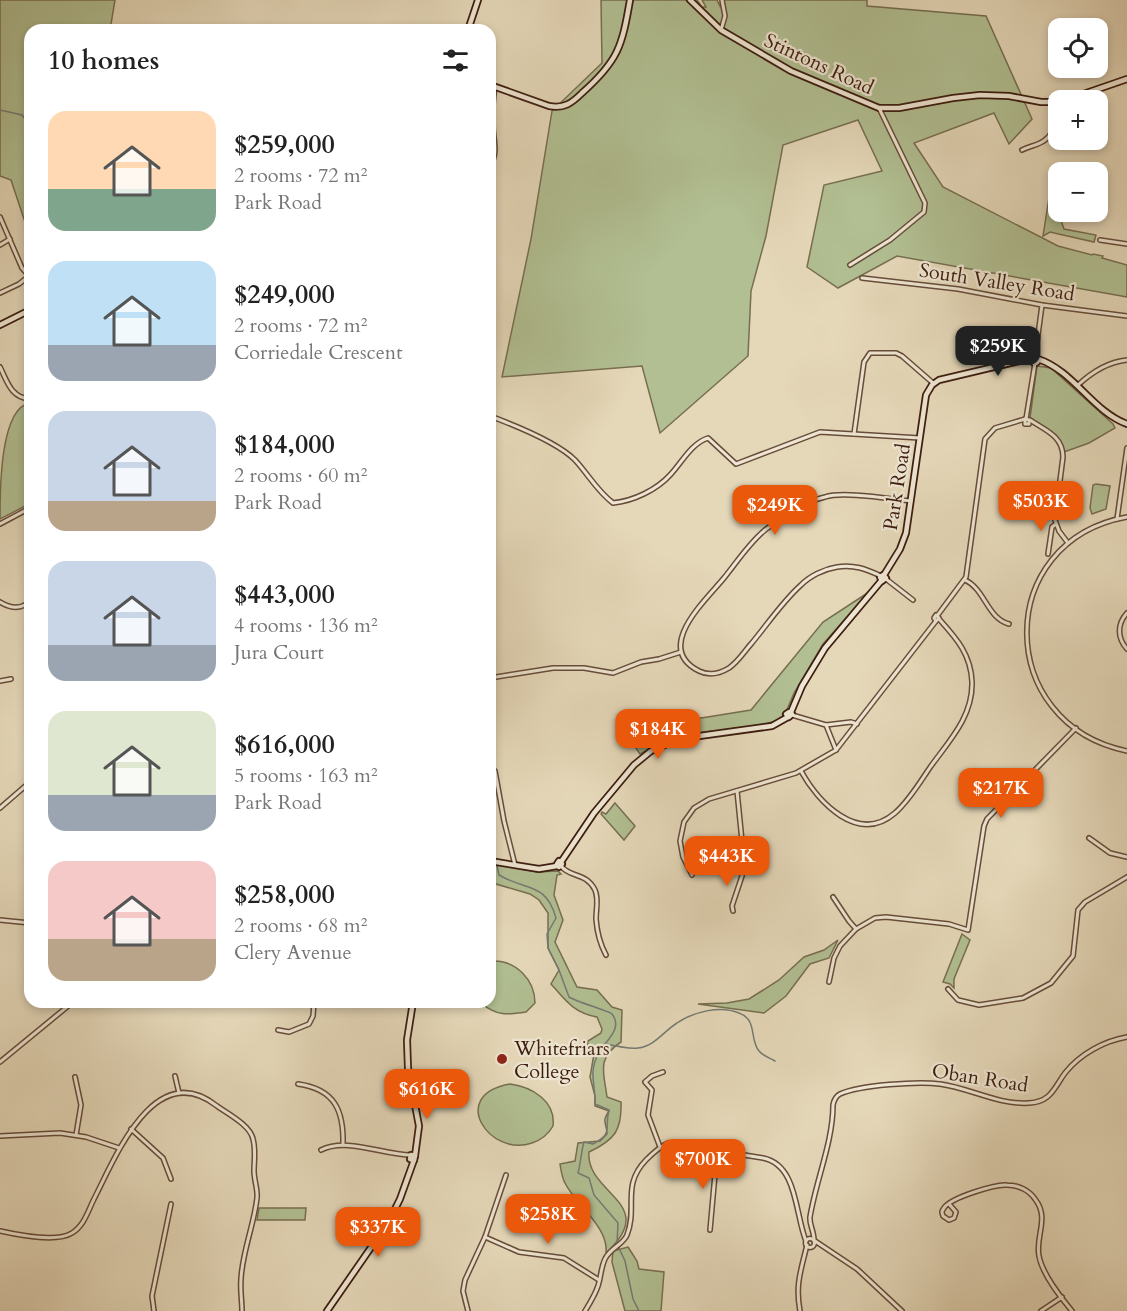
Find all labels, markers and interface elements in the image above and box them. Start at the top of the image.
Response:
map controls [1048,18,1108,222]
button: locate [1048,18,1108,78]
street label: Stintons Road [760,27,878,101]
text: 10 homes [48,43,159,78]
icon: filters [439,44,472,77]
button: + [1048,90,1108,150]
text: $259,000 [234,127,335,162]
icon: home [96,135,168,207]
text: 2 rooms · 72 m² [234,162,367,189]
button: − [1048,162,1108,222]
text: Park Road [234,189,322,216]
street label: South Valley Road [917,256,1077,308]
text: $249,000 [234,277,335,312]
icon: home [96,285,168,357]
text: 2 rooms · 72 m² [234,312,367,339]
pin: $259K [956,326,1040,377]
text: $259K [969,332,1027,359]
text: Corriedale Crescent [234,339,402,366]
text: $184,000 [234,427,335,462]
icon: home [96,435,168,507]
street label: Park Road [877,441,917,532]
text: 2 rooms · 60 m² [234,462,367,489]
pin: $503K [999,481,1083,532]
pin: $249K [733,485,817,536]
text: $503K [1012,487,1070,514]
text: Park Road [234,489,322,516]
text: $249K [746,491,804,518]
text: $443,000 [234,577,335,612]
icon: home [96,585,168,657]
text: 4 rooms · 136 m² [234,612,378,639]
text: Jura Court [234,639,324,666]
pin: $184K [616,709,700,760]
text: $184K [629,715,687,742]
text: $616,000 [234,727,335,762]
icon: home [96,735,168,807]
text: 5 rooms · 163 m² [234,762,378,789]
pin: $217K [959,768,1043,819]
text: $217K [972,774,1030,801]
text: Park Road [234,789,322,816]
pin: $443K [685,836,769,887]
text: $443K [698,842,756,869]
text: $258,000 [234,877,335,912]
icon: home [96,885,168,957]
text: 2 rooms · 68 m² [234,912,367,939]
text: Clery Avenue [234,939,352,966]
place label: Whitefriars College [513,1035,610,1085]
marker: Whitefriars College [495,1052,509,1066]
street label: Oban Road [930,1057,1031,1099]
pin: $616K [385,1069,469,1120]
text: $616K [398,1075,456,1102]
pin: $700K [661,1139,745,1190]
text: $700K [674,1145,732,1172]
pin: $258K [506,1194,590,1245]
text: $258K [519,1200,577,1227]
pin: $337K [336,1207,420,1258]
text: $337K [349,1213,407,1240]

